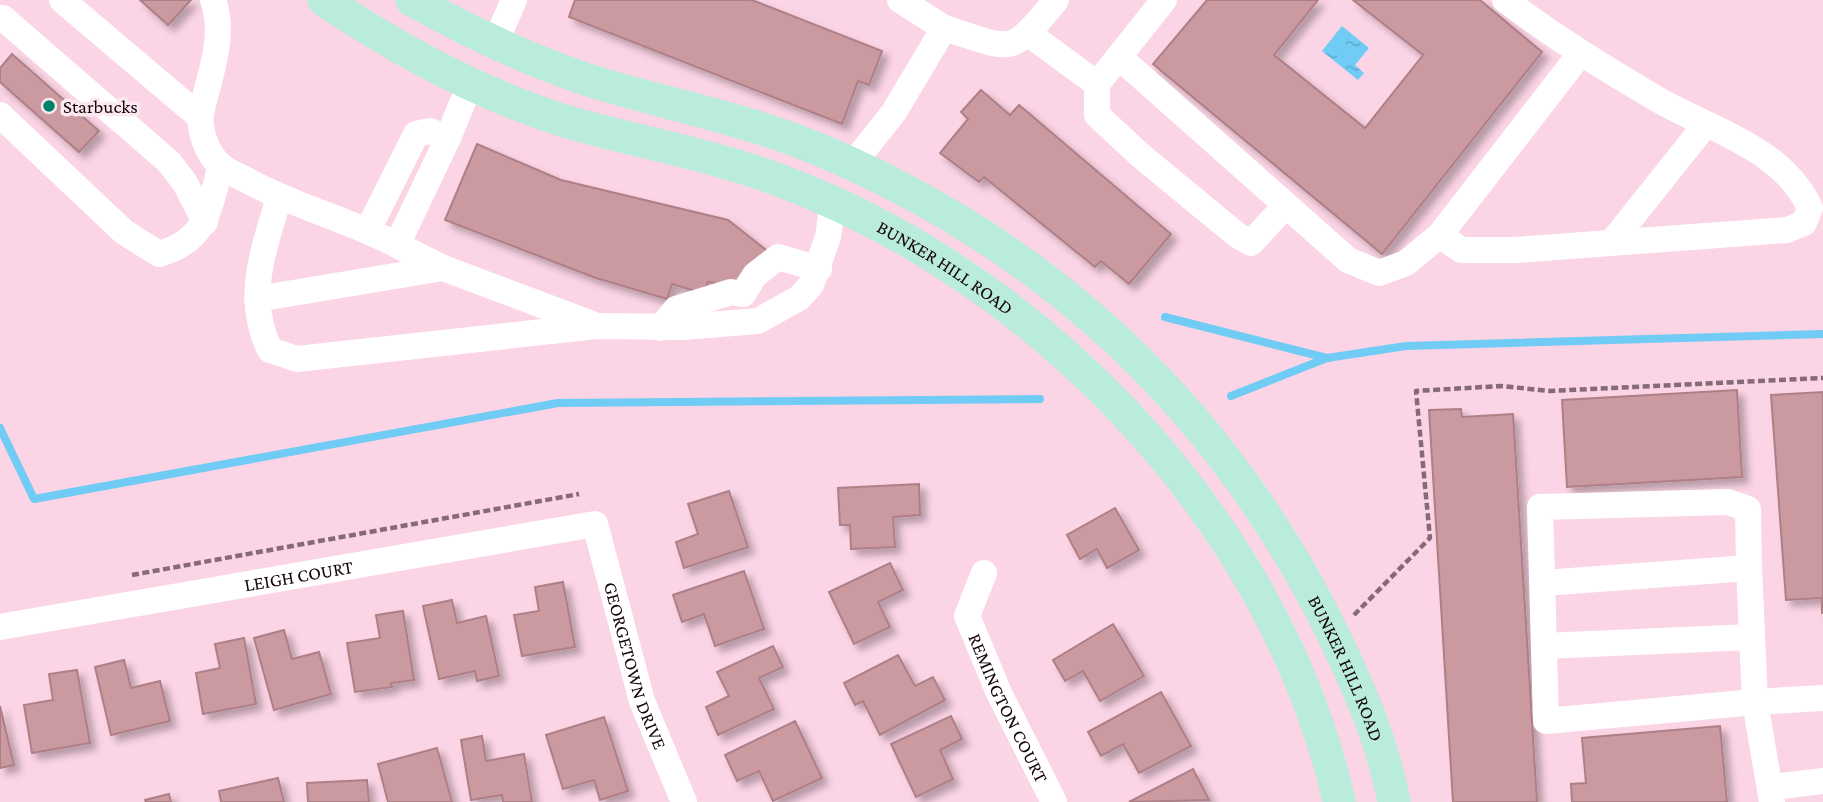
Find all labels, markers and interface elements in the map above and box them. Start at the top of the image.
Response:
place label: Starbucks [63,96,138,117]
marker: Starbucks [41,98,57,114]
street label: BUNKER HILL ROAD [874,216,1017,319]
street label: LEIGH COURT [243,556,355,596]
street label: GEORGETOWN DRIVE [600,580,671,752]
street label: BUNKER HILL ROAD [1304,592,1387,744]
street label: REMINGTON COURT [964,630,1053,787]

